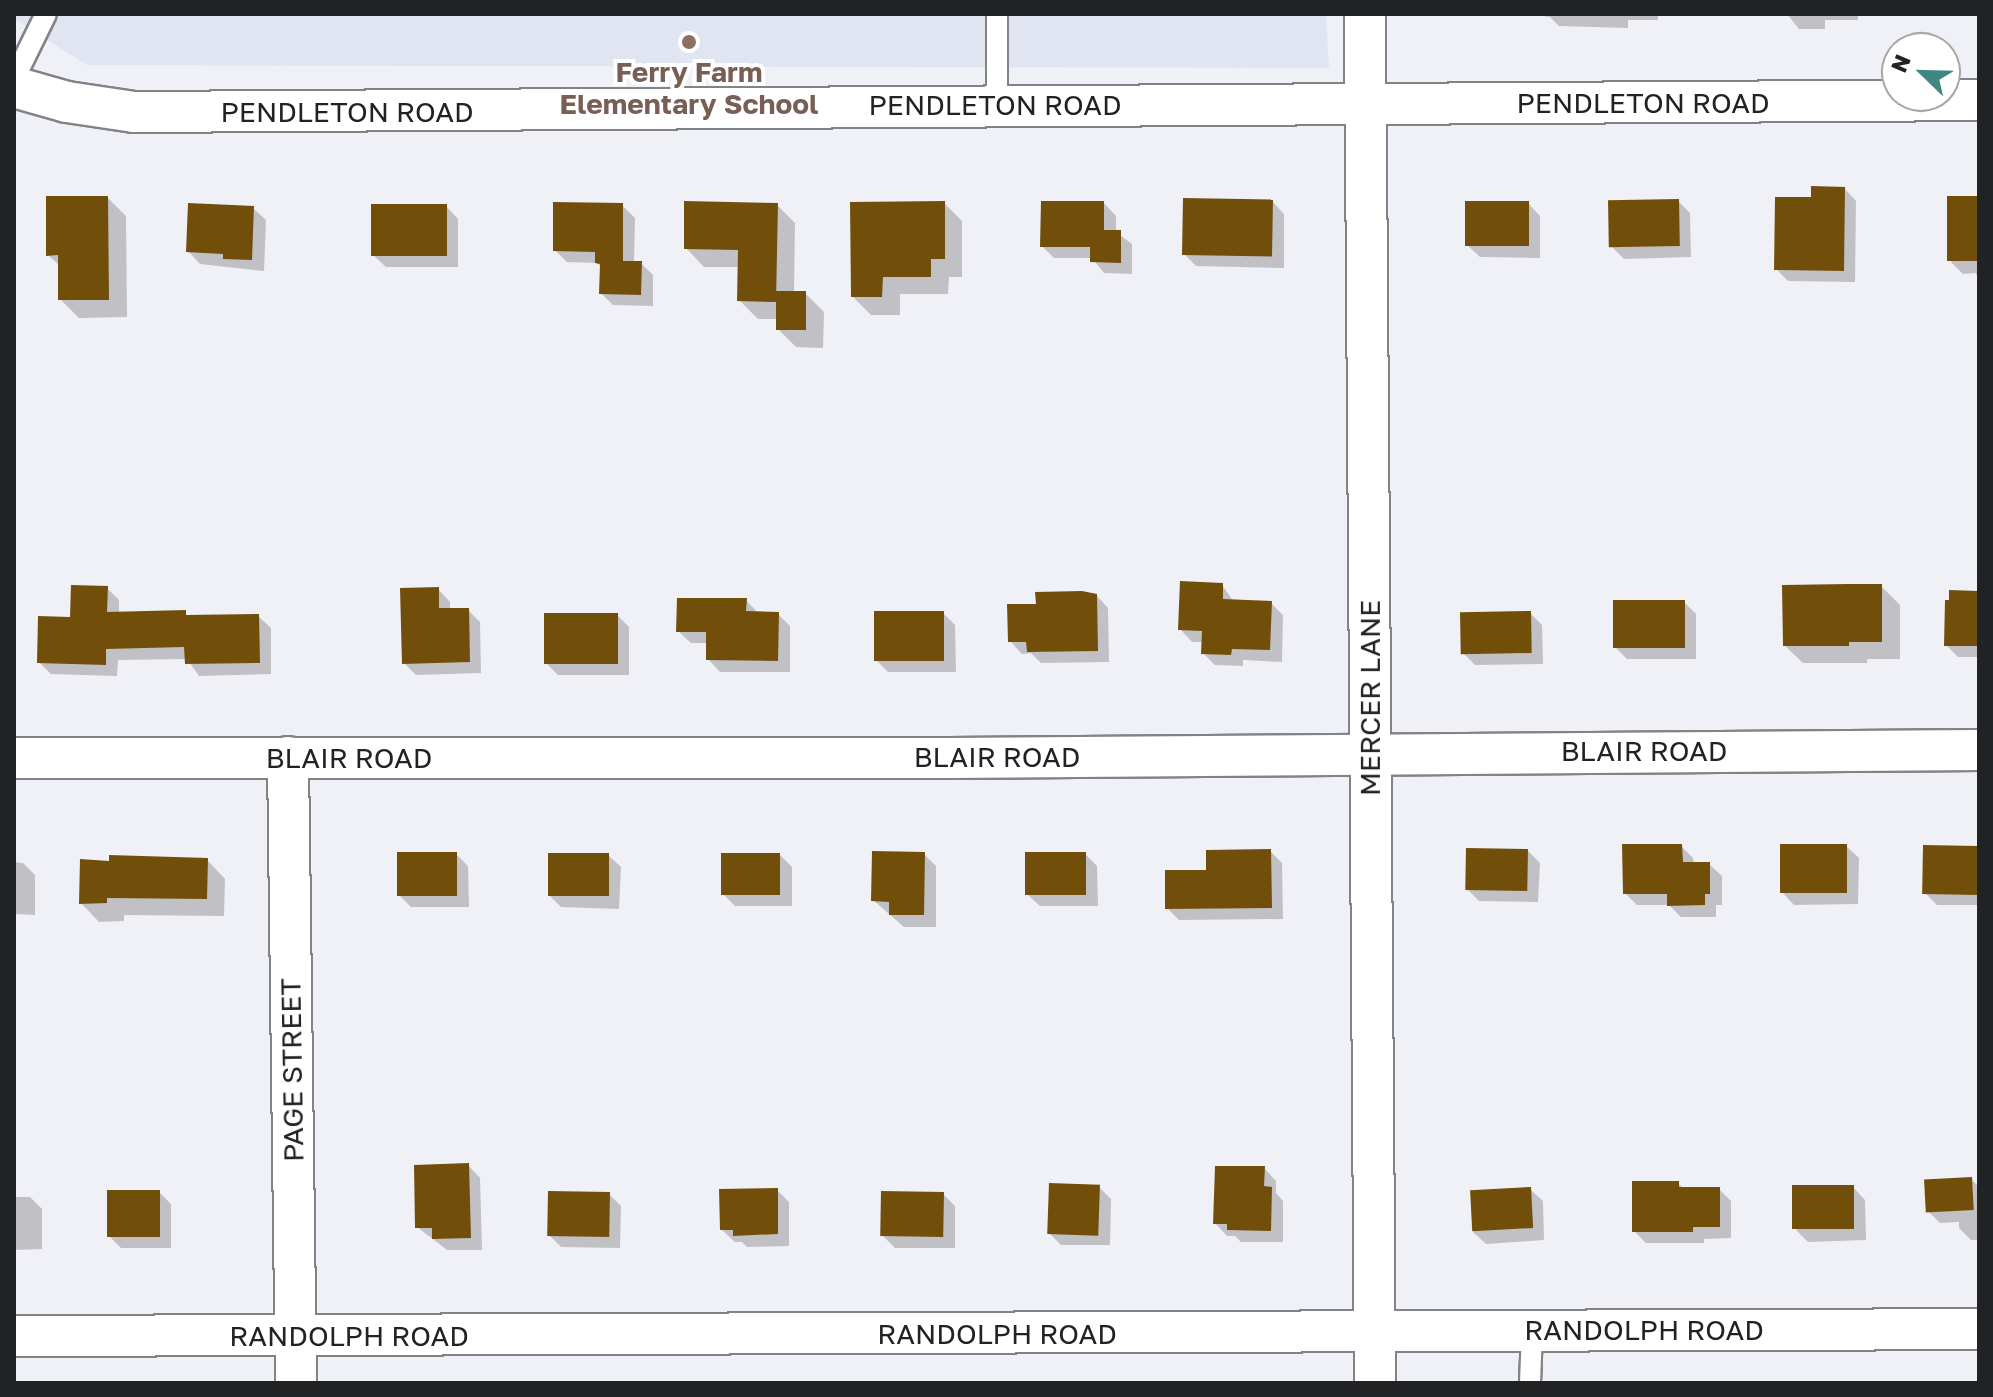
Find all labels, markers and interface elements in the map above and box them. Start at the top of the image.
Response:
north arrow [1881,32,1961,112]
marker: Ferry Farm Elementary School [680,33,698,51]
text: N [1885,50,1916,76]
place label: Ferry Farm Elementary School [560,55,818,121]
street label: PENDLETON ROAD [1517,86,1769,120]
street label: PENDLETON ROAD [869,88,1121,122]
street label: PENDLETON ROAD [221,95,473,129]
street label: MERCER LANE [1353,600,1387,796]
street label: BLAIR ROAD [1561,734,1727,768]
street label: BLAIR ROAD [914,740,1080,774]
street label: BLAIR ROAD [266,741,432,775]
street label: PAGE STREET [274,978,310,1162]
street label: RANDOLPH ROAD [1524,1313,1764,1347]
street label: RANDOLPH ROAD [877,1317,1117,1351]
street label: RANDOLPH ROAD [229,1319,469,1353]

